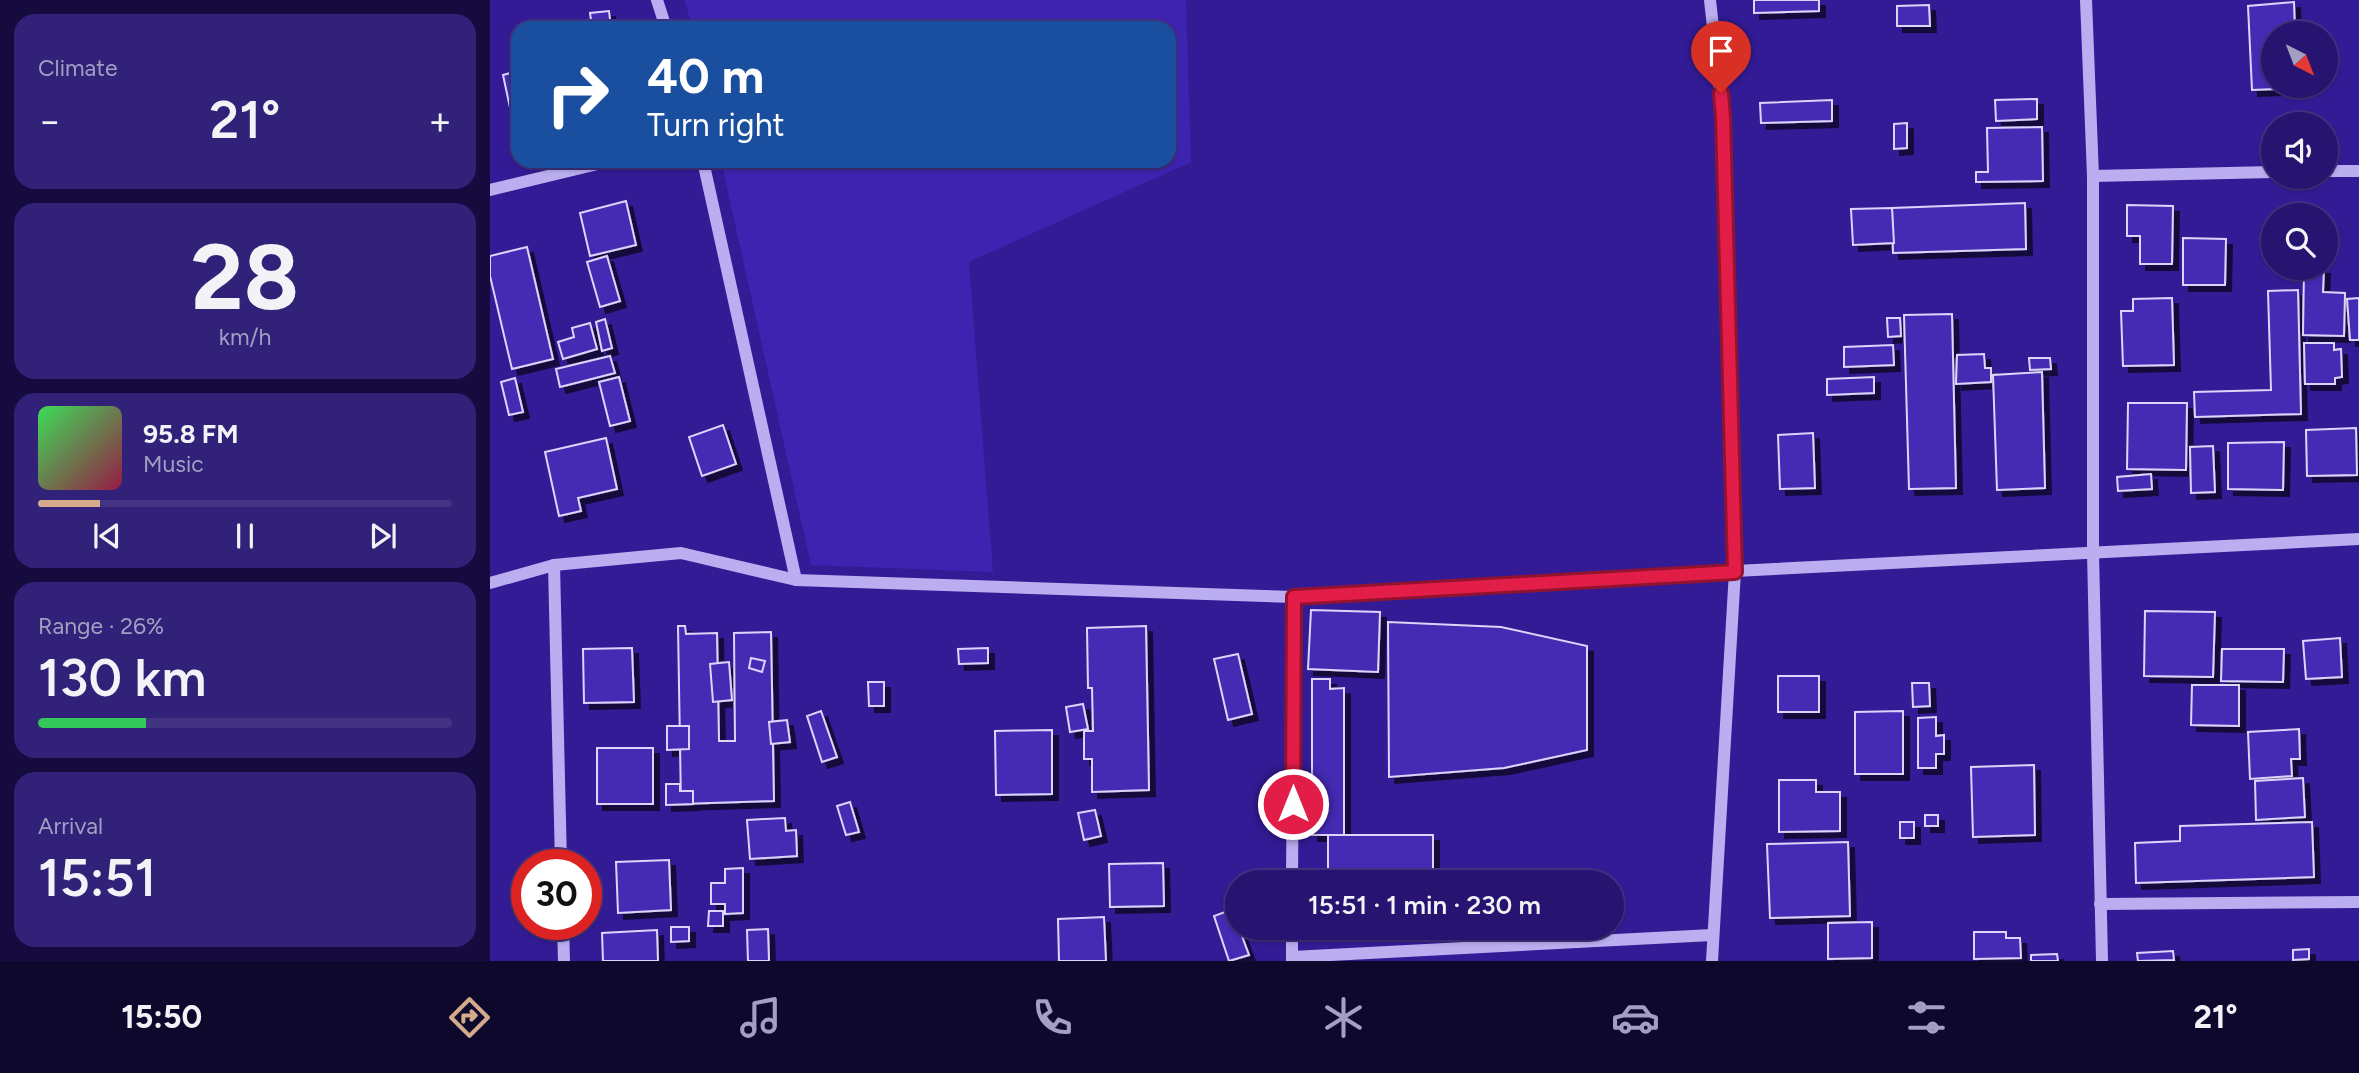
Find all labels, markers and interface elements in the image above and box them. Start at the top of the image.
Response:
pin [1691,21,1751,93]
north arrow [2261,21,2338,98]
map controls [2261,21,2338,280]
icon: arrive [1702,32,1740,70]
text: 40 m [647,46,764,105]
icon: right [532,49,623,140]
text: Climate [38,54,117,82]
text: 21° [210,89,280,151]
text: − [38,98,62,144]
text: + [428,98,452,144]
text: Turn right [647,106,785,144]
button: sound [2261,112,2338,189]
button: search [2261,203,2338,280]
text: 28 [191,223,299,332]
text: km/h [219,323,271,351]
text: 95.8 FM [143,418,238,450]
text: Music [143,450,204,478]
icon: previous [88,517,126,555]
icon: pause [226,517,264,555]
icon: next [364,517,402,555]
text: Range · 26% [38,612,164,640]
text: 130 km [38,647,206,709]
position arrow [1256,767,1330,841]
text: Arrival [38,812,103,840]
text: 15:51 [38,847,156,909]
speed limit sign: 30 [511,849,602,940]
text: 15:51 · 1 min · 230 m [1308,889,1541,921]
icon: directions [445,993,494,1042]
icon: music [736,993,785,1042]
icon: phone [1028,993,1077,1042]
icon: climate [1319,993,1368,1042]
icon: car [1611,993,1660,1042]
icon: filters [1902,993,1951,1042]
text: 15:50 [121,998,202,1036]
text: 21° [2194,998,2238,1036]

